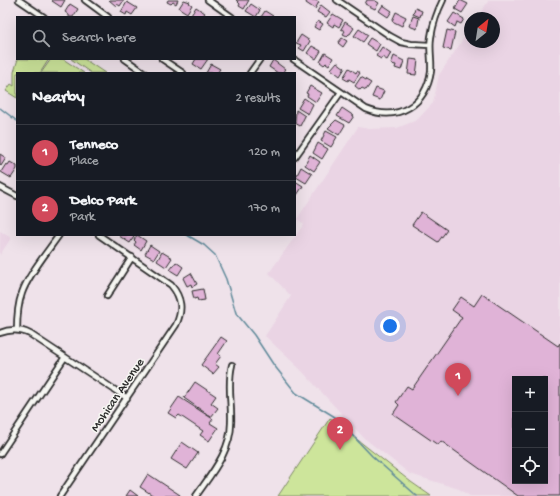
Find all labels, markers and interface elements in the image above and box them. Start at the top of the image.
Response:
north arrow [464,12,500,48]
search box [16,16,296,60]
icon: search [30,27,52,49]
text: Search here [62,29,136,47]
text: Nearby [32,88,85,108]
text: 2 results [235,91,280,106]
text: Tenneco [70,136,118,154]
text: 1 [42,145,48,160]
text: 120 m [249,145,280,160]
text: Place [70,154,98,169]
text: Delco Park [70,192,136,210]
text: 2 [42,201,48,216]
text: 170 m [248,201,280,216]
text: Park [70,210,95,225]
your location [380,316,400,336]
street label: Mohican Avenue [88,356,148,435]
pin: 1 [445,363,471,396]
map controls [512,376,548,484]
button: + [512,376,548,412]
button: − [512,412,548,448]
pin: 2 [327,417,353,450]
button: locate [512,448,548,484]

